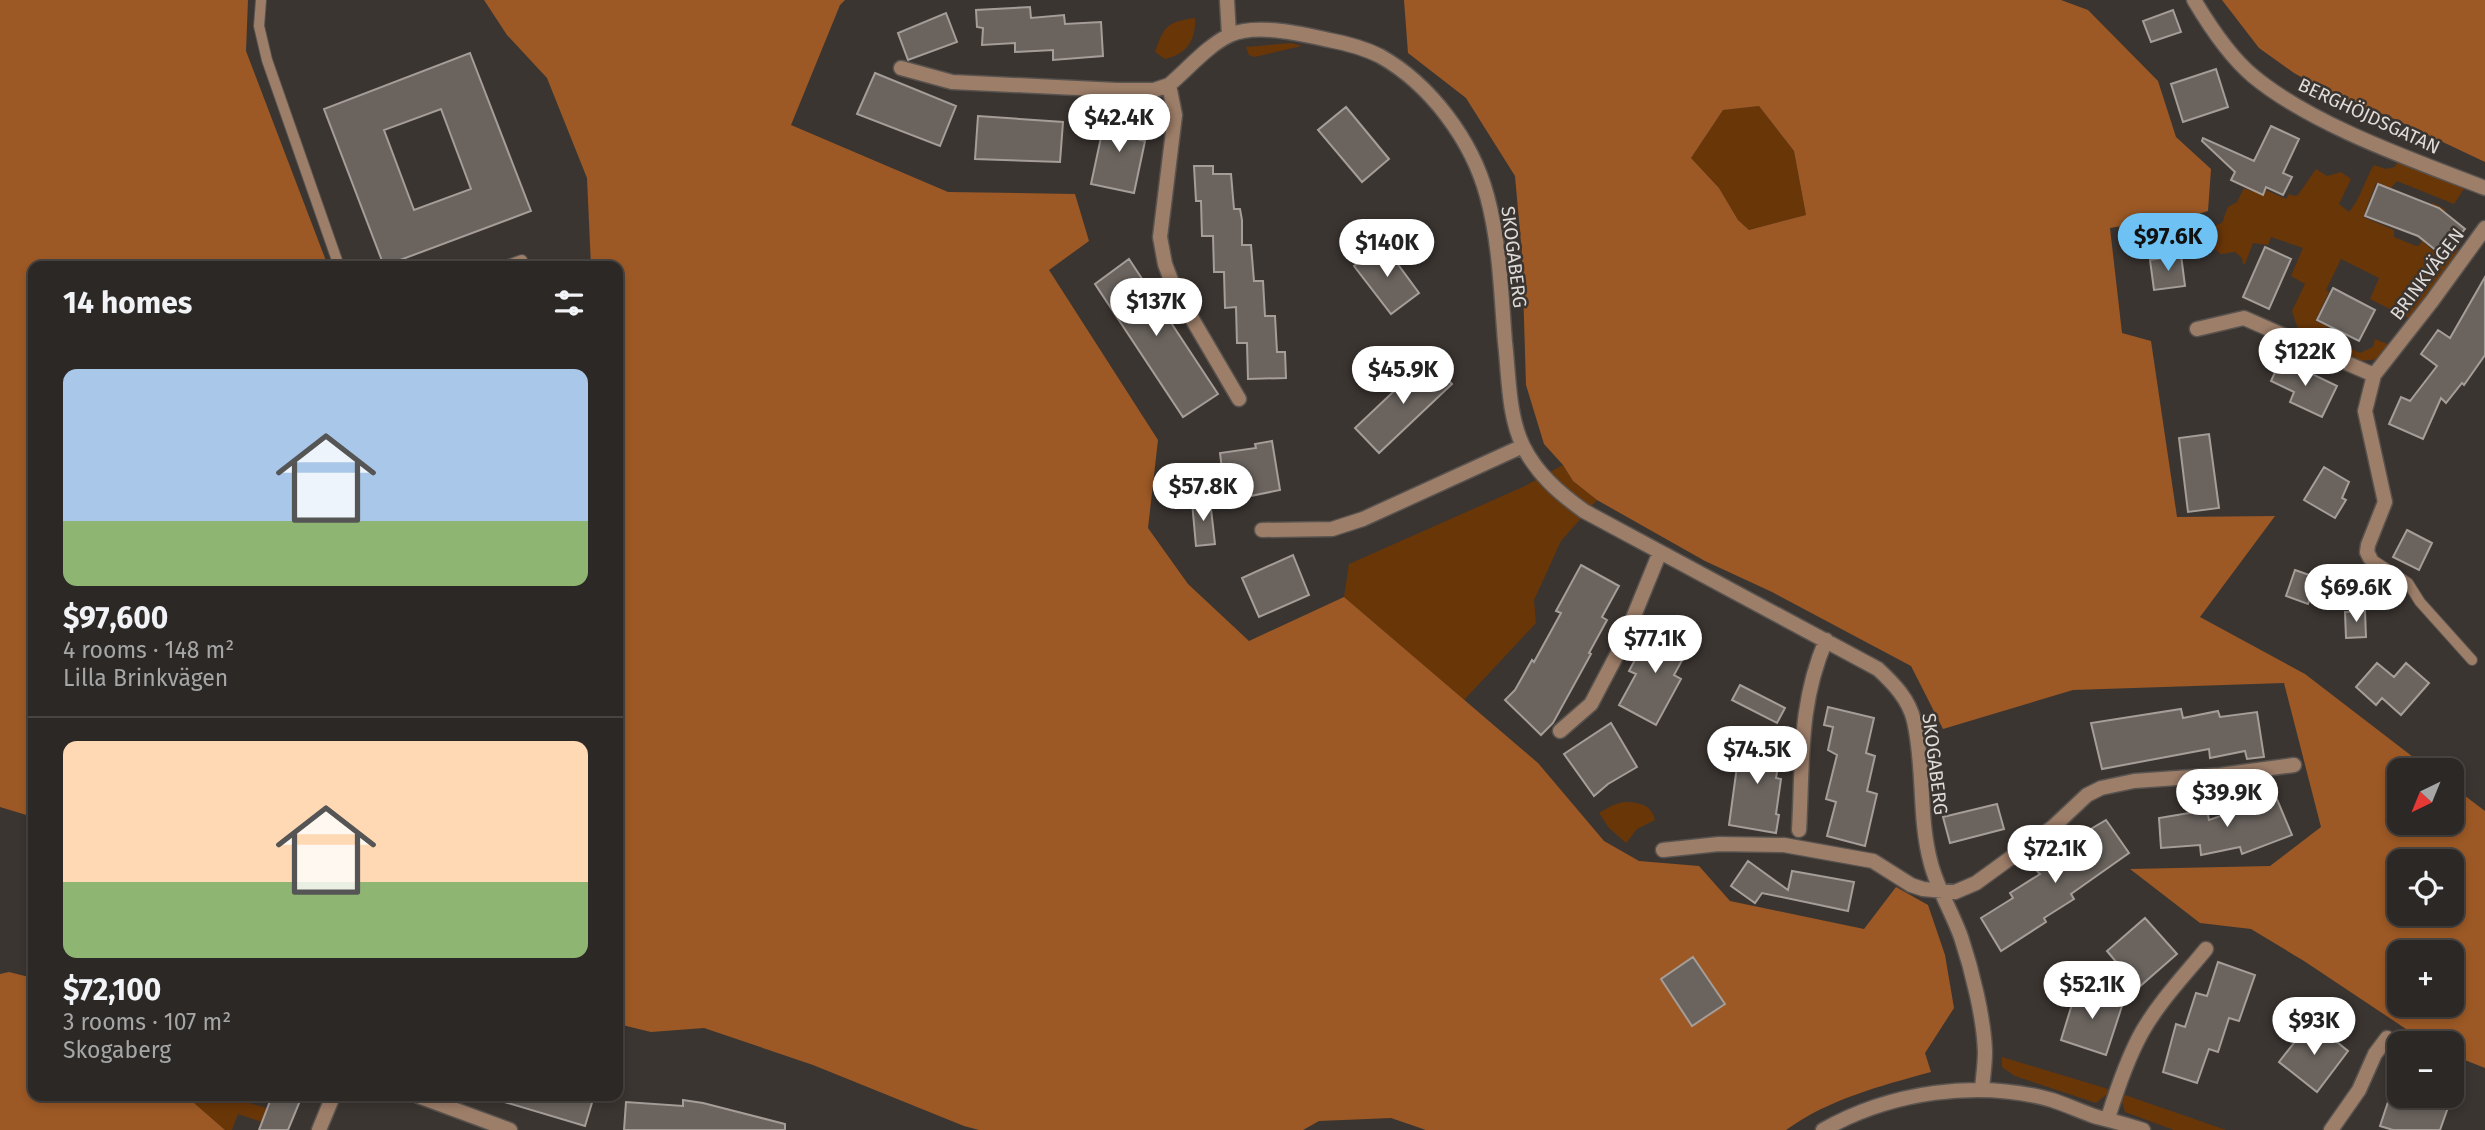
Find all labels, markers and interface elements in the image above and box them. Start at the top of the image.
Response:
street label: BERGHÖJDSGATAN [2294,73,2444,159]
pin: $42.4K [1062,94,1176,154]
text: $42.4K [1084,103,1154,131]
street label: SKOGABERG [1496,205,1532,309]
pin: $97.6K [2111,214,2225,273]
pin: $140K [1338,219,1436,279]
text: $97.6K [2134,222,2202,250]
street label: BRINKVÄGEN [2385,224,2469,324]
text: $140K [1355,228,1419,256]
pin: $137K [1107,278,1205,338]
icon: filters [550,284,588,322]
text: 14 homes [63,285,192,321]
text: $137K [1126,287,1186,315]
pin: $122K [2256,328,2354,388]
text: $122K [2275,337,2335,365]
pin: $45.9K [1346,346,1460,406]
text: $45.9K [1368,355,1438,383]
icon: home [263,415,389,541]
pin: $57.8K [1146,463,1260,523]
text: $57.8K [1169,472,1237,500]
pin: $69.6K [2299,564,2413,624]
text: $69.6K [2321,573,2391,601]
text: $97,600 [63,600,168,636]
pin: $77.1K [1598,616,1712,675]
text: $77.1K [1624,624,1686,652]
text: 4 rooms · 148 m² [63,636,234,664]
text: Lilla Brinkvägen [63,664,228,692]
street label: SKOGABERG [1917,712,1953,816]
pin: $74.5K [1700,726,1814,786]
text: $74.5K [1723,735,1791,763]
north arrow [2387,758,2464,835]
map controls [2387,758,2464,1108]
pin: $39.9K [2170,770,2284,829]
text: $39.9K [2192,778,2262,806]
icon: home [263,787,389,913]
pin: $72.1K [1998,826,2112,885]
text: $72.1K [2023,834,2087,862]
button: locate [2387,849,2464,926]
button: + [2387,940,2464,1017]
pin: $52.1K [2035,962,2149,1021]
text: $52.1K [2060,970,2124,998]
text: $72,100 [63,972,161,1008]
pin: $93K [2273,998,2355,1057]
text: $93K [2288,1006,2340,1034]
text: 3 rooms · 107 m² [63,1008,231,1036]
button: − [2387,1031,2464,1108]
text: Skogaberg [63,1036,171,1064]

